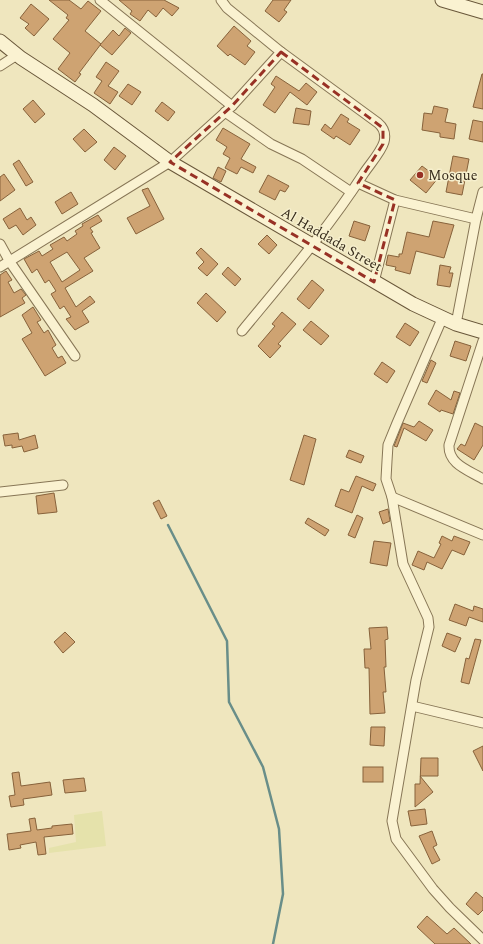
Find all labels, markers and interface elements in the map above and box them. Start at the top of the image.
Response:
place label: Mosque [428,165,478,186]
marker: Mosque [415,170,425,180]
street label: Al Haddada Street [277,202,386,277]

